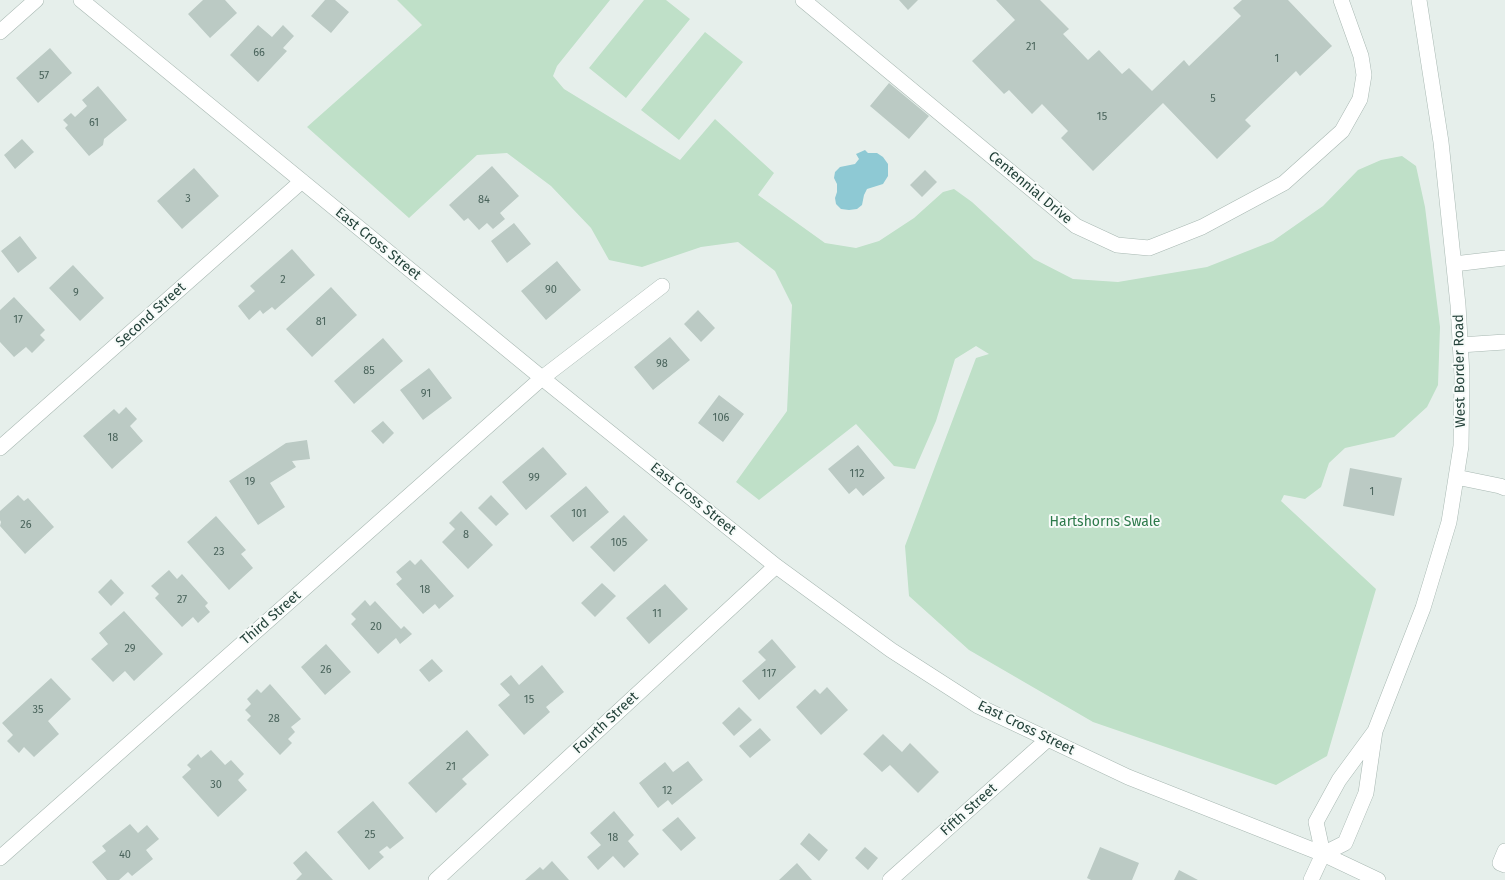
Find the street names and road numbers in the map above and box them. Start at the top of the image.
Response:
street label: Centennial Drive [985,148,1075,228]
street label: East Cross Street [332,204,424,284]
street label: Second Street [113,279,189,351]
street label: West Border Road [1451,314,1469,428]
street label: East Cross Street [647,459,739,539]
street label: Third Street [237,587,305,649]
street label: Fourth Street [570,689,642,757]
street label: East Cross Street [975,697,1077,759]
street label: Fifth Street [937,780,1001,840]

